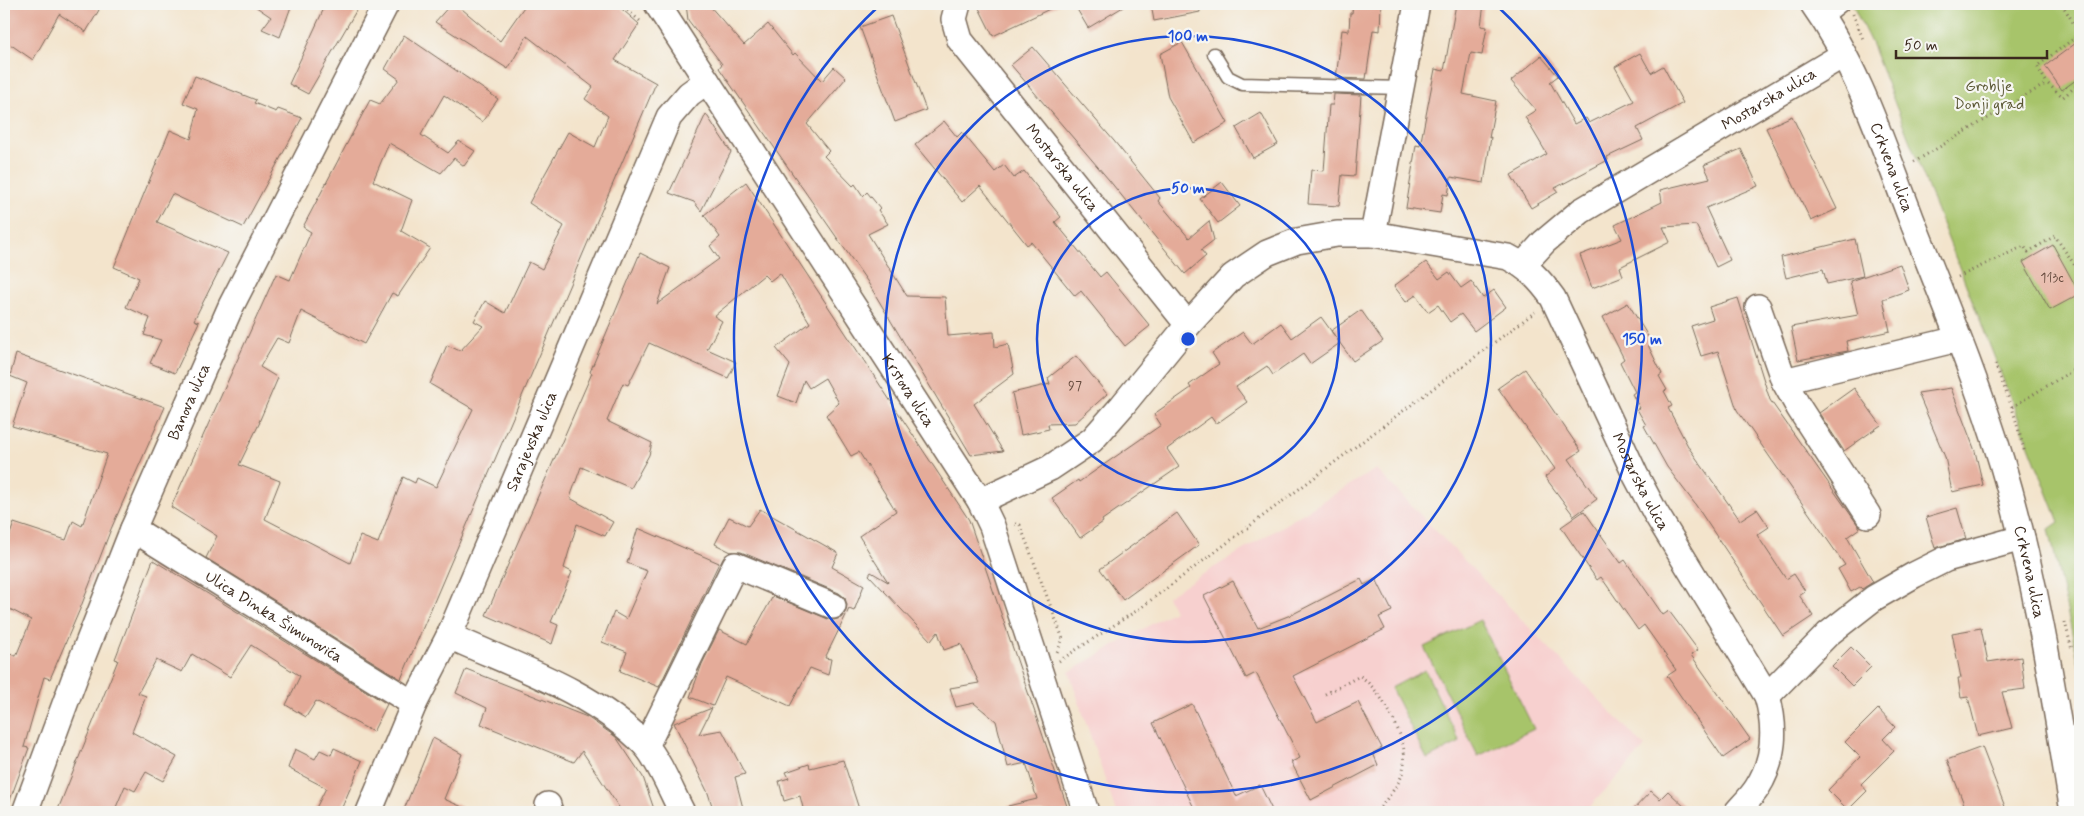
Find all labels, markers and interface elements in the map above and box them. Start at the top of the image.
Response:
text: 100 m [1168,27,1208,47]
scale bar [1896,28,2048,60]
text: 50 m [1904,36,1938,56]
street label: Mostarska ulica [1717,63,1820,136]
park label: Groblje Donji grad [1954,76,2024,115]
street label: Mostarska ulica [1021,119,1104,216]
street label: Crkvena ulica [1865,119,1918,215]
text: 50 m [1171,179,1205,199]
house number: 113c [2040,269,2064,287]
centre of rings [1179,330,1197,348]
text: 150 m [1622,330,1662,350]
street label: Krstova ulica [877,350,940,431]
street label: Banova ulica [163,360,215,444]
house number: 97 [1068,377,1082,395]
street label: Sarajevska ulica [501,388,562,495]
street label: Mostarska ulica [1607,429,1674,534]
street label: Crkvena ulica [2009,523,2050,620]
street label: Ulica Dinka Šimunovića [201,566,347,668]

